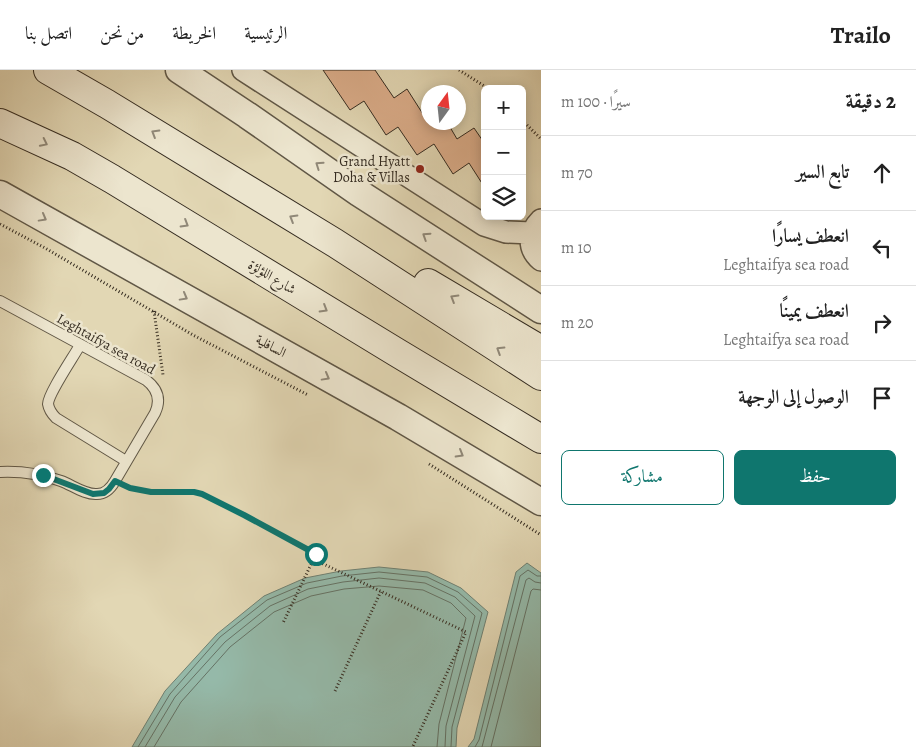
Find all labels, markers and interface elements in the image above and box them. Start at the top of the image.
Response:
text: Trailo [831,19,891,51]
text: اتصل بنا [25,21,72,45]
text: من نحن [100,21,144,45]
text: الخريطة [172,21,216,45]
text: الرئيسية [244,21,287,45]
north arrow [421,85,466,130]
map controls [481,85,526,220]
button: + [481,85,526,130]
text: 2 دقيقة [846,87,896,115]
text: سيرًا · 100 m [561,91,631,113]
one-way arrow [151,130,160,139]
button: − [481,130,526,175]
one-way arrow [39,137,48,147]
place label: Grand Hyatt Doha & Villas [333,152,410,187]
text: تابع السير [796,159,849,185]
icon: ahead [868,159,896,187]
one-way arrow [315,162,325,171]
text: 70 m [561,162,593,184]
marker: Grand Hyatt Doha & Villas [414,163,426,175]
button: layers [481,175,526,220]
one-way arrow [37,212,46,222]
one-way arrow [290,214,299,224]
one-way arrow [179,218,189,227]
text: انعطف يسارًا [772,223,849,249]
one-way arrow [423,233,432,243]
icon: left [868,234,896,262]
text: 10 m [561,237,592,259]
text: Leghtaifya sea road [723,254,849,276]
street label: شارع اللؤلؤة [243,255,300,301]
one-way arrow [179,291,188,301]
one-way arrow [450,295,459,305]
text: انعطف يمينًا [779,298,849,324]
one-way arrow [318,302,327,312]
street label: Leghtaifya sea road [53,309,159,379]
icon: right [868,309,896,337]
text: 20 m [561,312,594,334]
text: Leghtaifya sea road [723,329,849,351]
street label: السافلية [252,330,290,362]
one-way arrow [496,347,505,357]
one-way arrow [321,370,330,380]
text: الوصول إلى الوجهة [738,384,849,410]
icon: arrive [868,384,896,412]
one-way arrow [455,448,464,458]
button: مشاركة [561,450,724,505]
button: حفظ [734,450,896,505]
route end [32,464,55,487]
route start [305,543,328,566]

